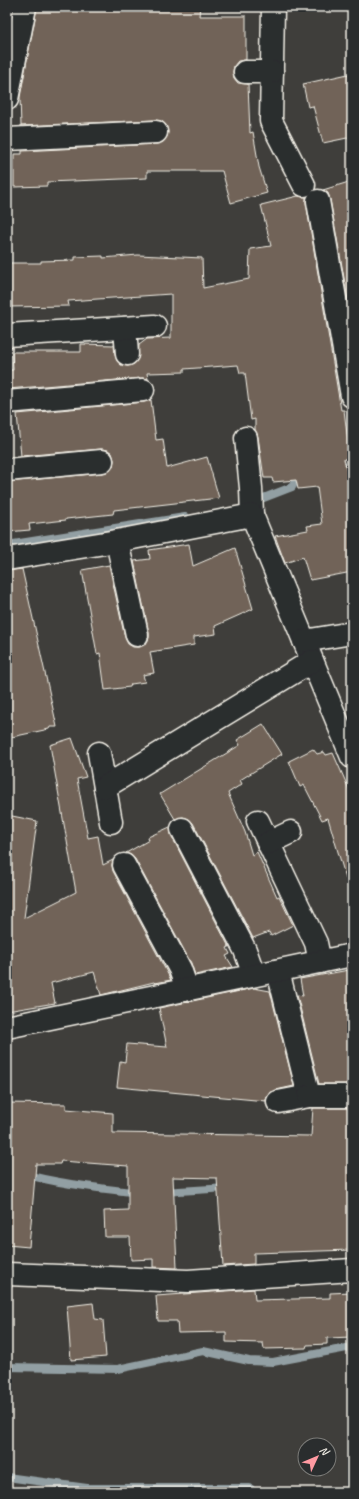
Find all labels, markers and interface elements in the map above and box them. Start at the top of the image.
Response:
north arrow [297,1437,337,1477]
text: N [317,1443,333,1459]

